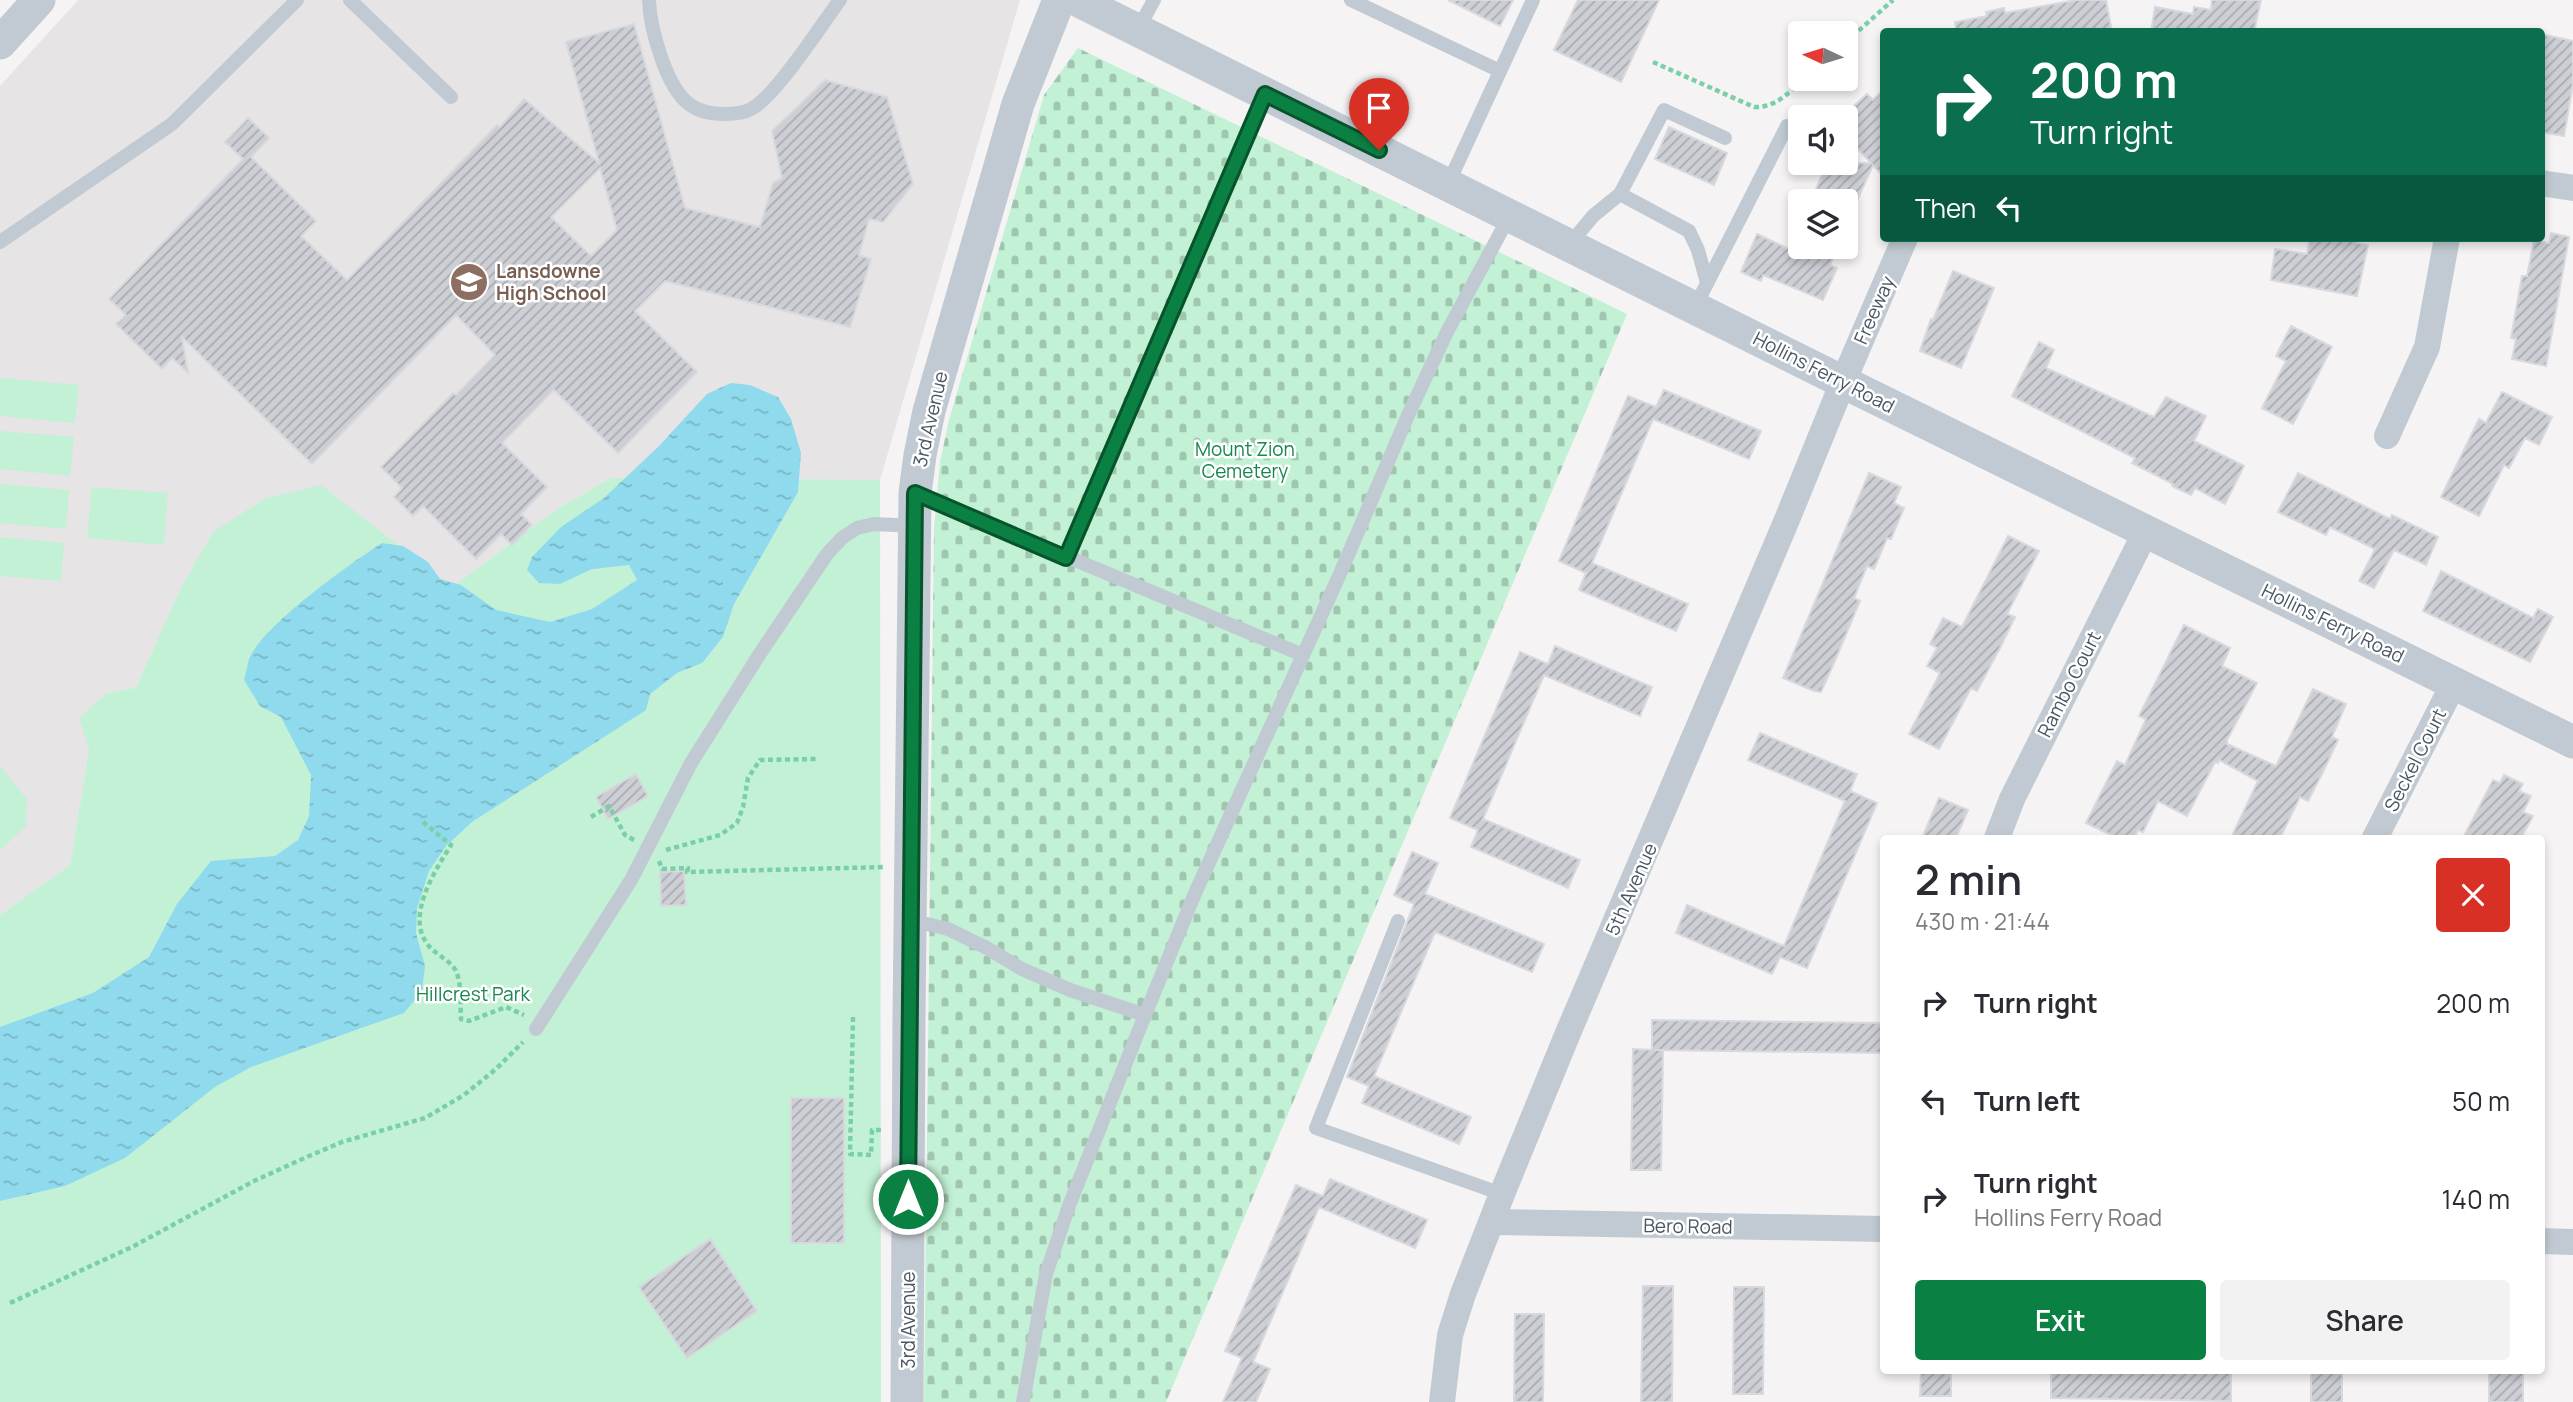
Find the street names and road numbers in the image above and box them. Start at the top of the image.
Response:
street label: Freeway [1847,272,1901,348]
street label: Hollins Ferry Road [1749,325,1899,419]
street label: 3rd Avenue [906,369,954,469]
street label: Hollins Ferry Road [2257,577,2409,669]
street label: Rambo Court [2031,627,2107,741]
street label: Seckel Court [2378,704,2452,816]
street label: 5th Avenue [1599,839,1663,939]
street label: Bero Road [1643,1212,1733,1240]
street label: 3rd Avenue [895,1271,921,1369]

